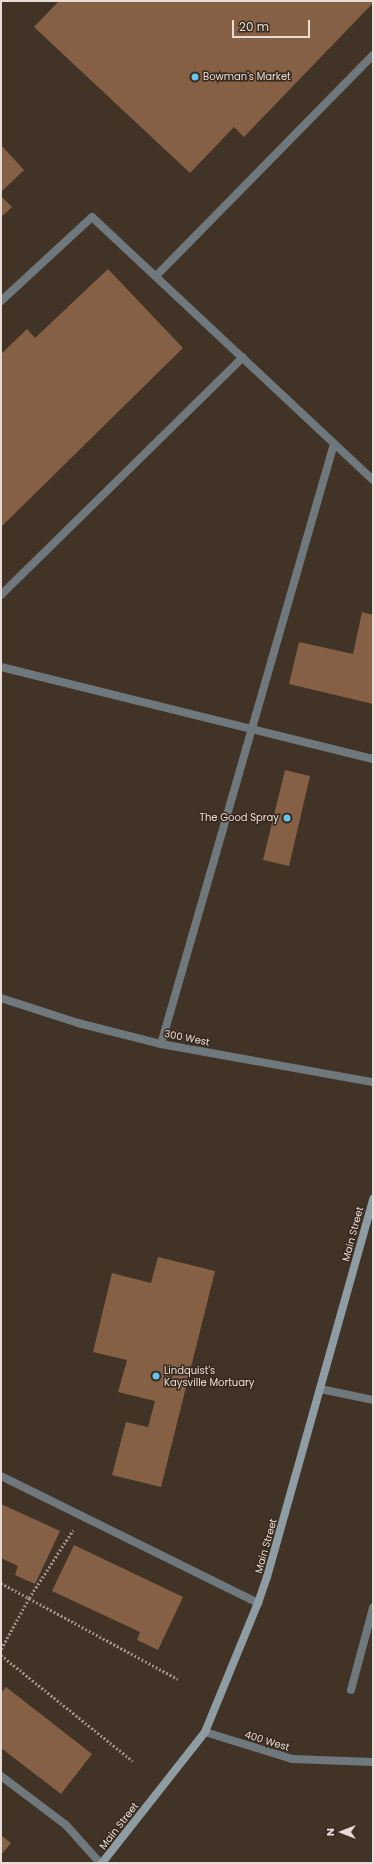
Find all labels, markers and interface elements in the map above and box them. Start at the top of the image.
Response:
scale bar [234,12,312,38]
text: 20 m [239,18,269,35]
place label: Bowman's Market [203,71,291,83]
marker: Bowman's Market [190,72,200,82]
place label: The Good Spray [200,812,279,824]
marker: The Good Spray [282,813,292,823]
street label: 300 West [163,1028,211,1048]
street label: Main Street [340,1205,366,1263]
place label: Lindquist's Kaysville Mortuary [164,1364,254,1388]
marker: Lindquist's Kaysville Mortuary [151,1371,161,1381]
street label: Main Street [252,1517,280,1575]
street label: 400 West [243,1728,291,1754]
street label: Main Street [97,1800,141,1852]
north arrow [322,1812,362,1852]
text: N [322,1828,338,1836]

